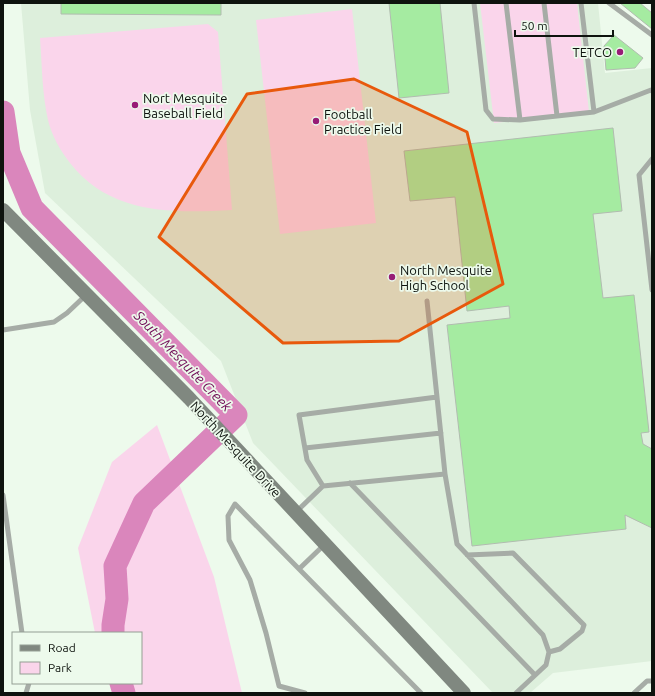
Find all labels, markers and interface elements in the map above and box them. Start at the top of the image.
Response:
scale bar [515,12,613,38]
text: 50 m [521,19,548,32]
place label: TETCO [573,45,612,59]
marker: TETCO [615,47,625,57]
place label: Nort Mesquite Baseball Field [143,91,227,120]
marker: Nort Mesquite Baseball Field [130,100,140,110]
place label: Football Practice Field [324,107,402,136]
marker: Football Practice Field [311,116,321,126]
place label: North Mesquite High School [400,263,492,292]
marker: North Mesquite High School [387,272,397,282]
water label: South Mesquite Creek [130,307,236,415]
street label: North Mesquite Drive [188,398,284,500]
legend [12,632,142,684]
text: Road [48,641,76,654]
text: Park [48,661,72,674]

